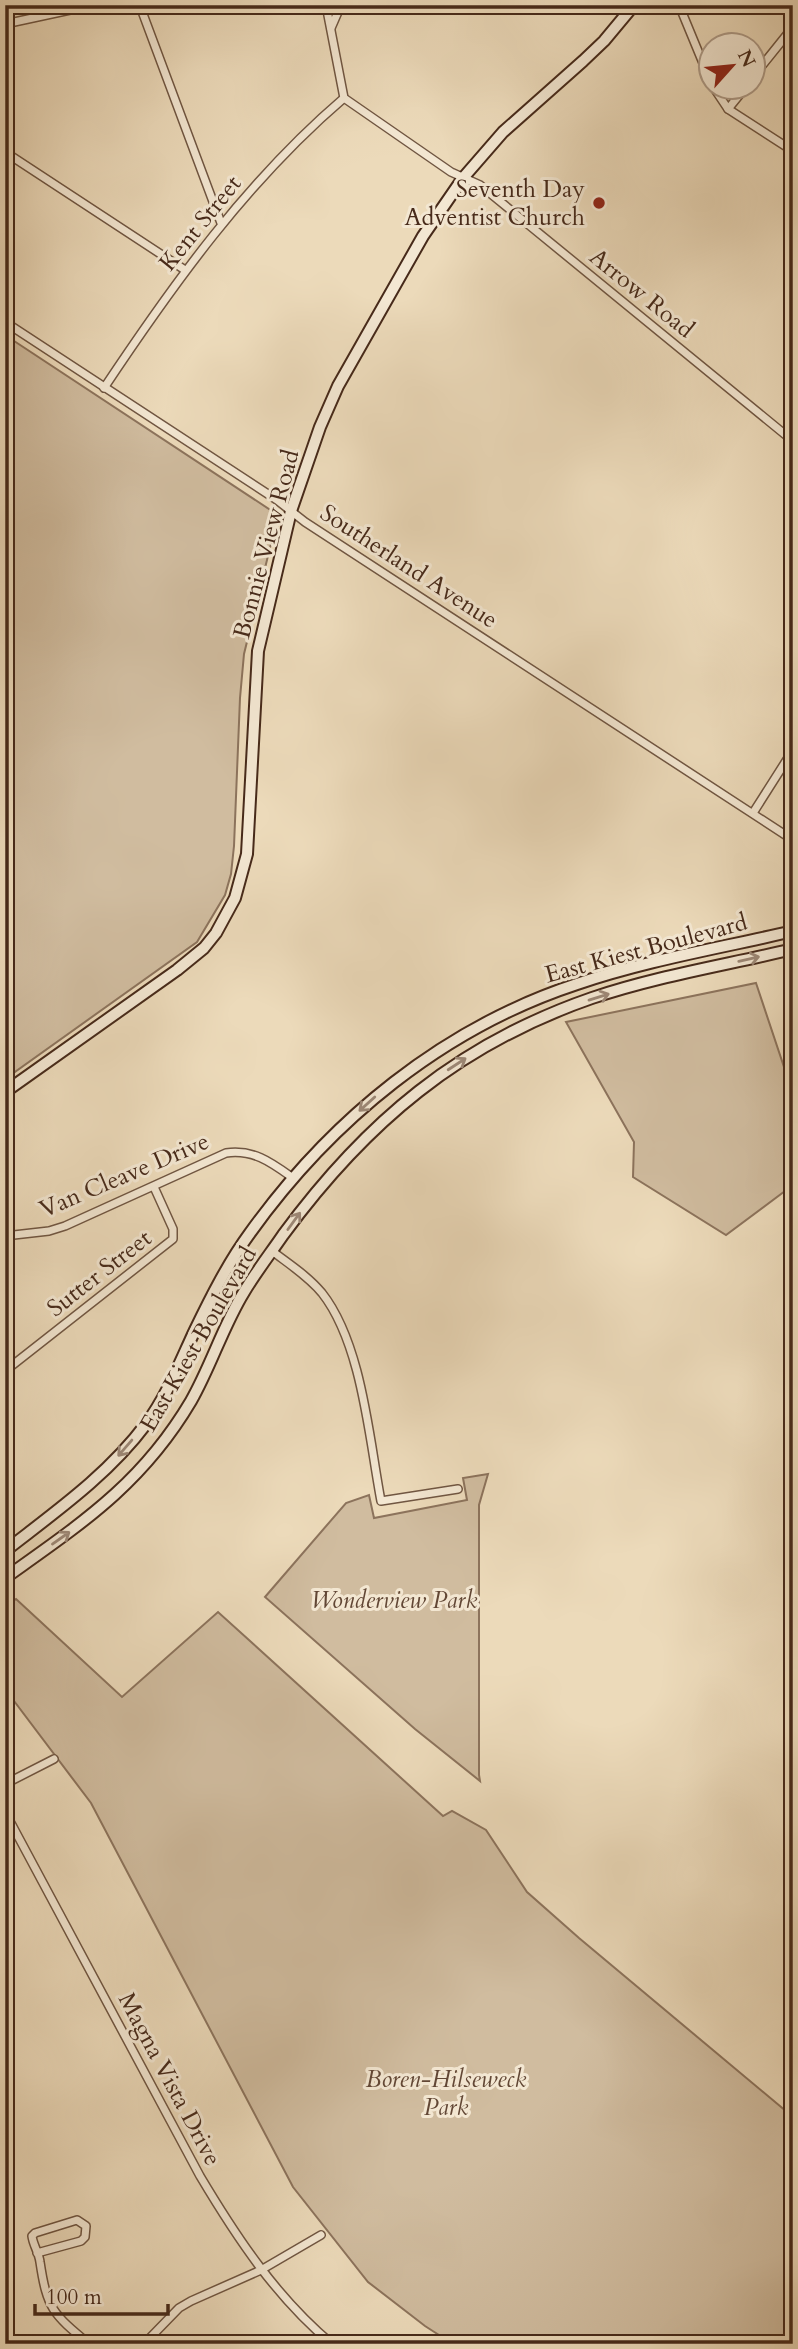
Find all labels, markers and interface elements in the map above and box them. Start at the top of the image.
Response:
north arrow [696,32,766,102]
text: N [731,45,762,72]
street label: Kent Street [152,168,249,278]
place label: Seventh Day Adventist Church [405,173,585,234]
marker: Seventh Day Adventist Church [591,195,607,211]
street label: Arrow Road [582,241,701,346]
street label: Bonnie View Road [225,446,308,642]
street label: Southerland Avenue [313,497,504,636]
street label: East Kiest Boulevard [541,906,751,991]
one-way arrow [737,952,760,966]
one-way arrow [588,989,610,1002]
one-way arrow [446,1057,466,1071]
one-way arrow [359,1096,376,1113]
street label: Van Cleave Drive [34,1125,214,1226]
one-way arrow [287,1212,301,1231]
street label: Sutter Street [40,1222,159,1325]
street label: East Kiest Boulevard [132,1241,265,1438]
one-way arrow [117,1439,134,1456]
one-way arrow [51,1531,70,1545]
park label: Wonderview Park [311,1584,477,1617]
street label: Magna Vista Drive [110,1987,229,2172]
park label: Boren-Hilseweck Park [366,2063,527,2124]
scale bar [35,2272,168,2316]
text: 100 m [46,2283,102,2312]

